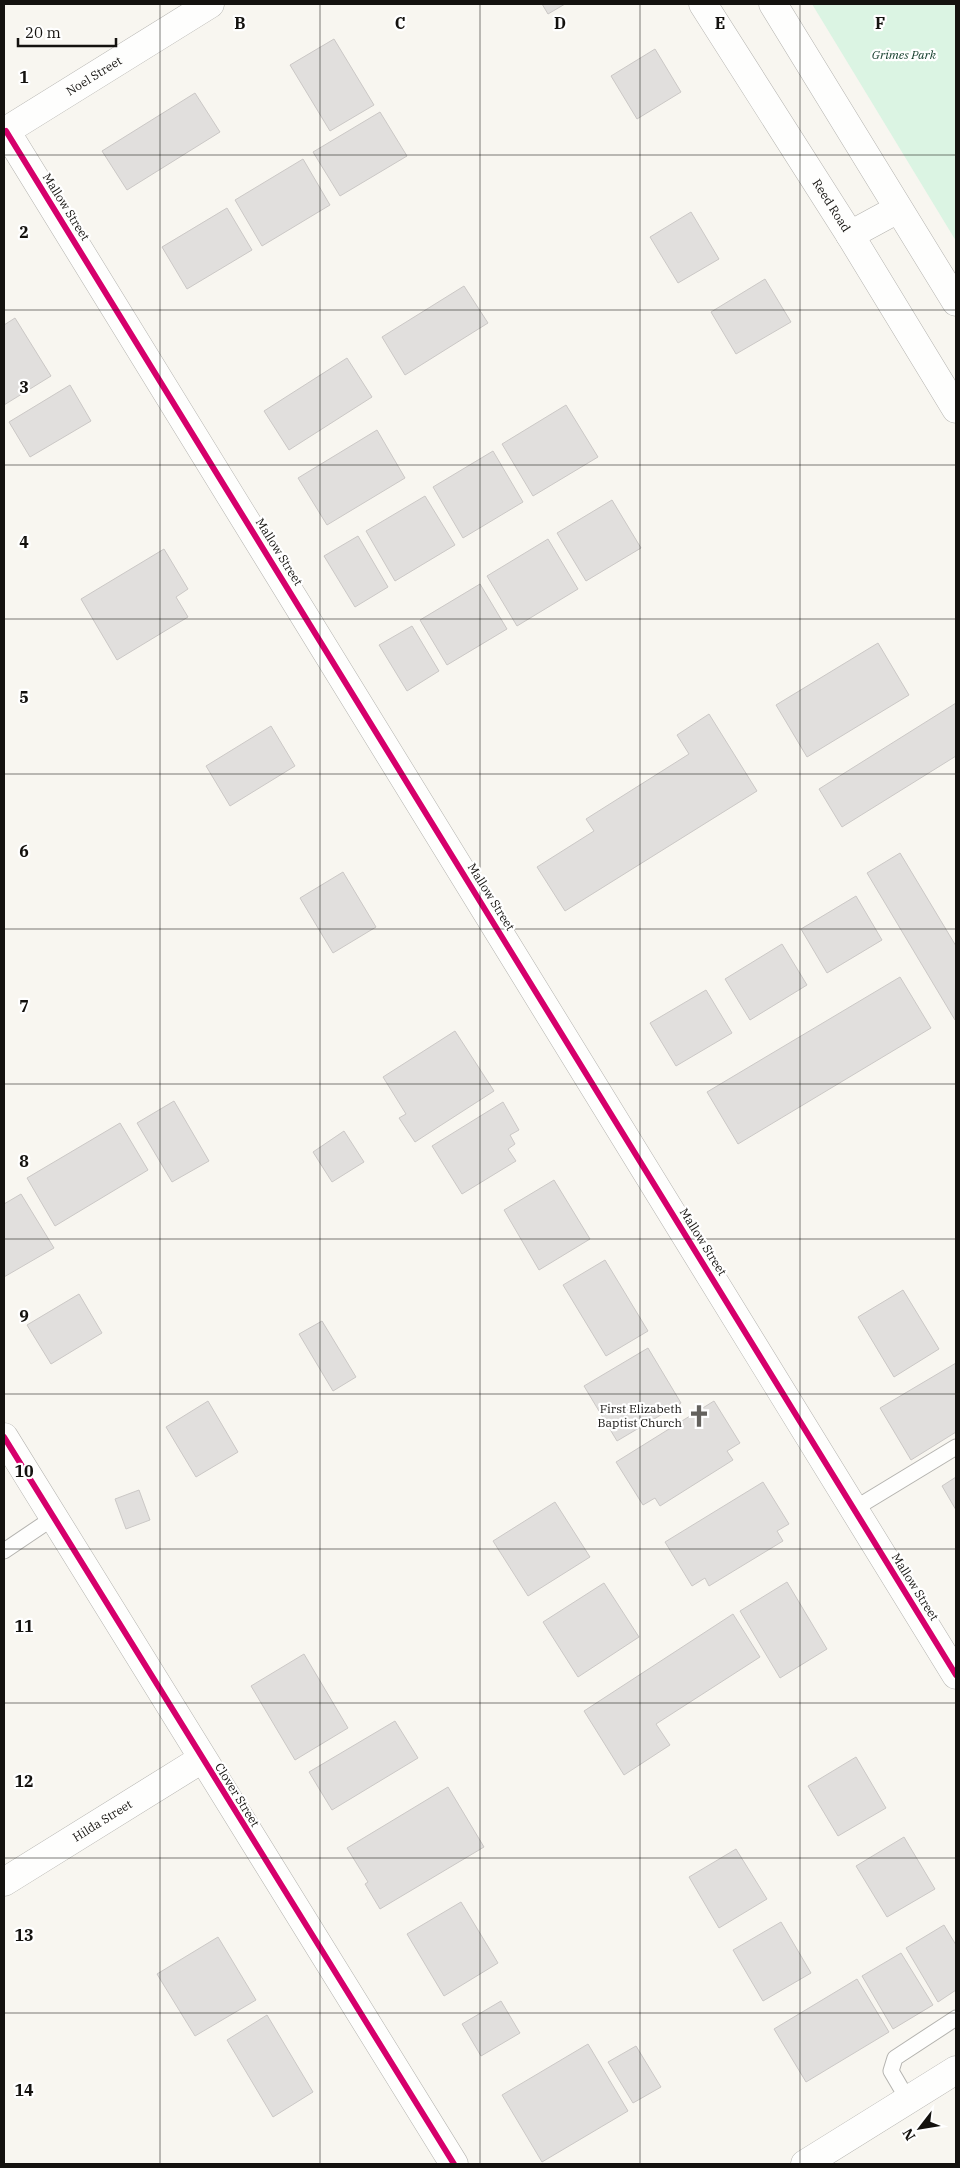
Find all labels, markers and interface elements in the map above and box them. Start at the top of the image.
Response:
text: B [234,13,246,33]
text: C [395,13,405,33]
text: D [554,13,566,33]
text: E [715,13,725,33]
text: F [875,13,885,33]
scale bar [18,15,115,47]
text: 20 m [25,23,61,42]
park label: Grimes Park [872,47,937,62]
street label: Noel Street [63,53,124,99]
text: 1 [19,67,29,87]
street label: Mallow Street [40,170,93,243]
street label: Reed Road [809,176,854,235]
text: 2 [19,222,29,242]
text: 3 [19,377,29,397]
street label: Mallow Street [253,515,306,588]
text: 4 [19,532,29,552]
text: 5 [19,687,29,707]
text: 6 [19,841,29,861]
street label: Mallow Street [465,860,518,933]
text: 7 [19,996,29,1016]
text: 8 [19,1151,29,1171]
street label: Mallow Street [677,1205,730,1278]
text: 9 [19,1306,29,1326]
place label: First Elizabeth Baptist Church [598,1401,683,1430]
church icon: First Elizabeth Baptist Church [686,1403,712,1429]
text: 10 [14,1461,34,1481]
street label: Mallow Street [889,1550,942,1623]
text: 11 [14,1616,34,1636]
street label: Clover Street [212,1760,263,1829]
text: 12 [14,1771,34,1791]
street label: Hilda Street [70,1796,135,1844]
text: 13 [14,1925,34,1945]
text: 14 [14,2080,34,2100]
north arrow [895,2103,945,2153]
text: N [898,2125,919,2144]

